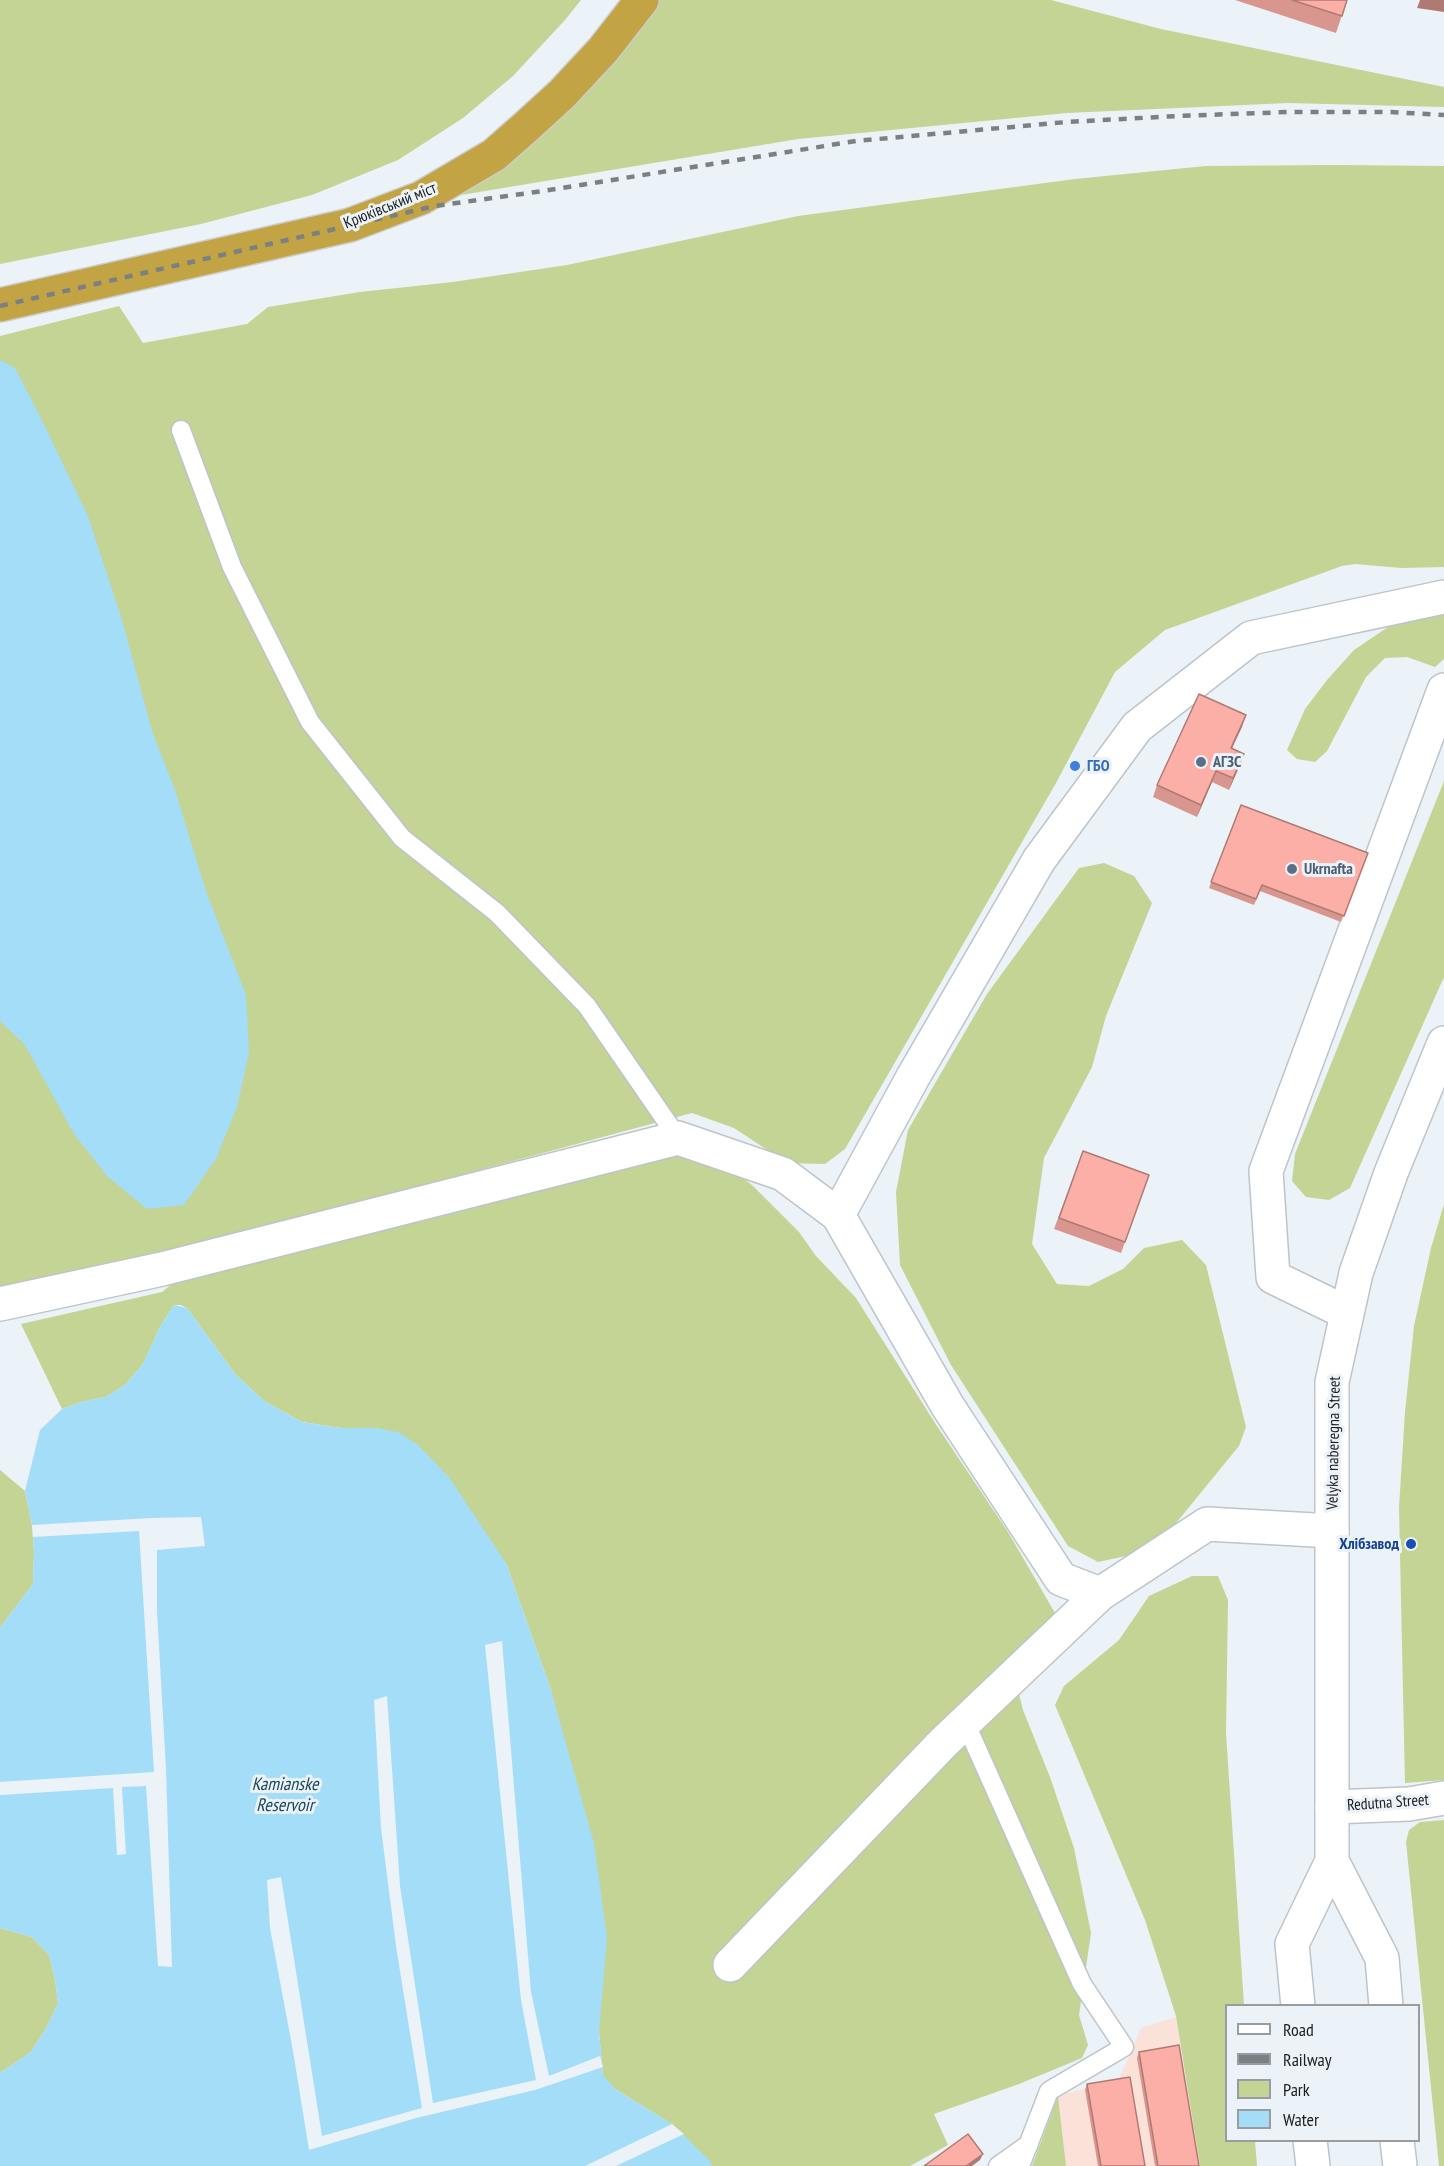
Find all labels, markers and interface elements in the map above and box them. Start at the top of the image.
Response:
street label: Крюківський міст [341,179,439,233]
place label: АГЗС [1213,752,1241,772]
marker: АГЗС [1194,755,1208,769]
place label: ГБО [1087,756,1110,776]
marker: ГБО [1068,759,1082,773]
place label: Ukrnafta [1304,859,1353,879]
marker: Ukrnafta [1285,862,1299,876]
street label: Velyka naberegna Street [1323,1376,1345,1510]
place label: Хлібзавод [1339,1534,1399,1554]
marker: Хлібзавод [1404,1537,1418,1551]
water label: Kamianske Reservoir [252,1774,318,1816]
street label: Redutna Street [1346,1791,1430,1815]
legend [1225,2004,1420,2142]
text: Road [1283,2018,1314,2041]
text: Railway [1283,2048,1332,2071]
text: Park [1283,2078,1310,2101]
text: Water [1283,2108,1319,2131]

